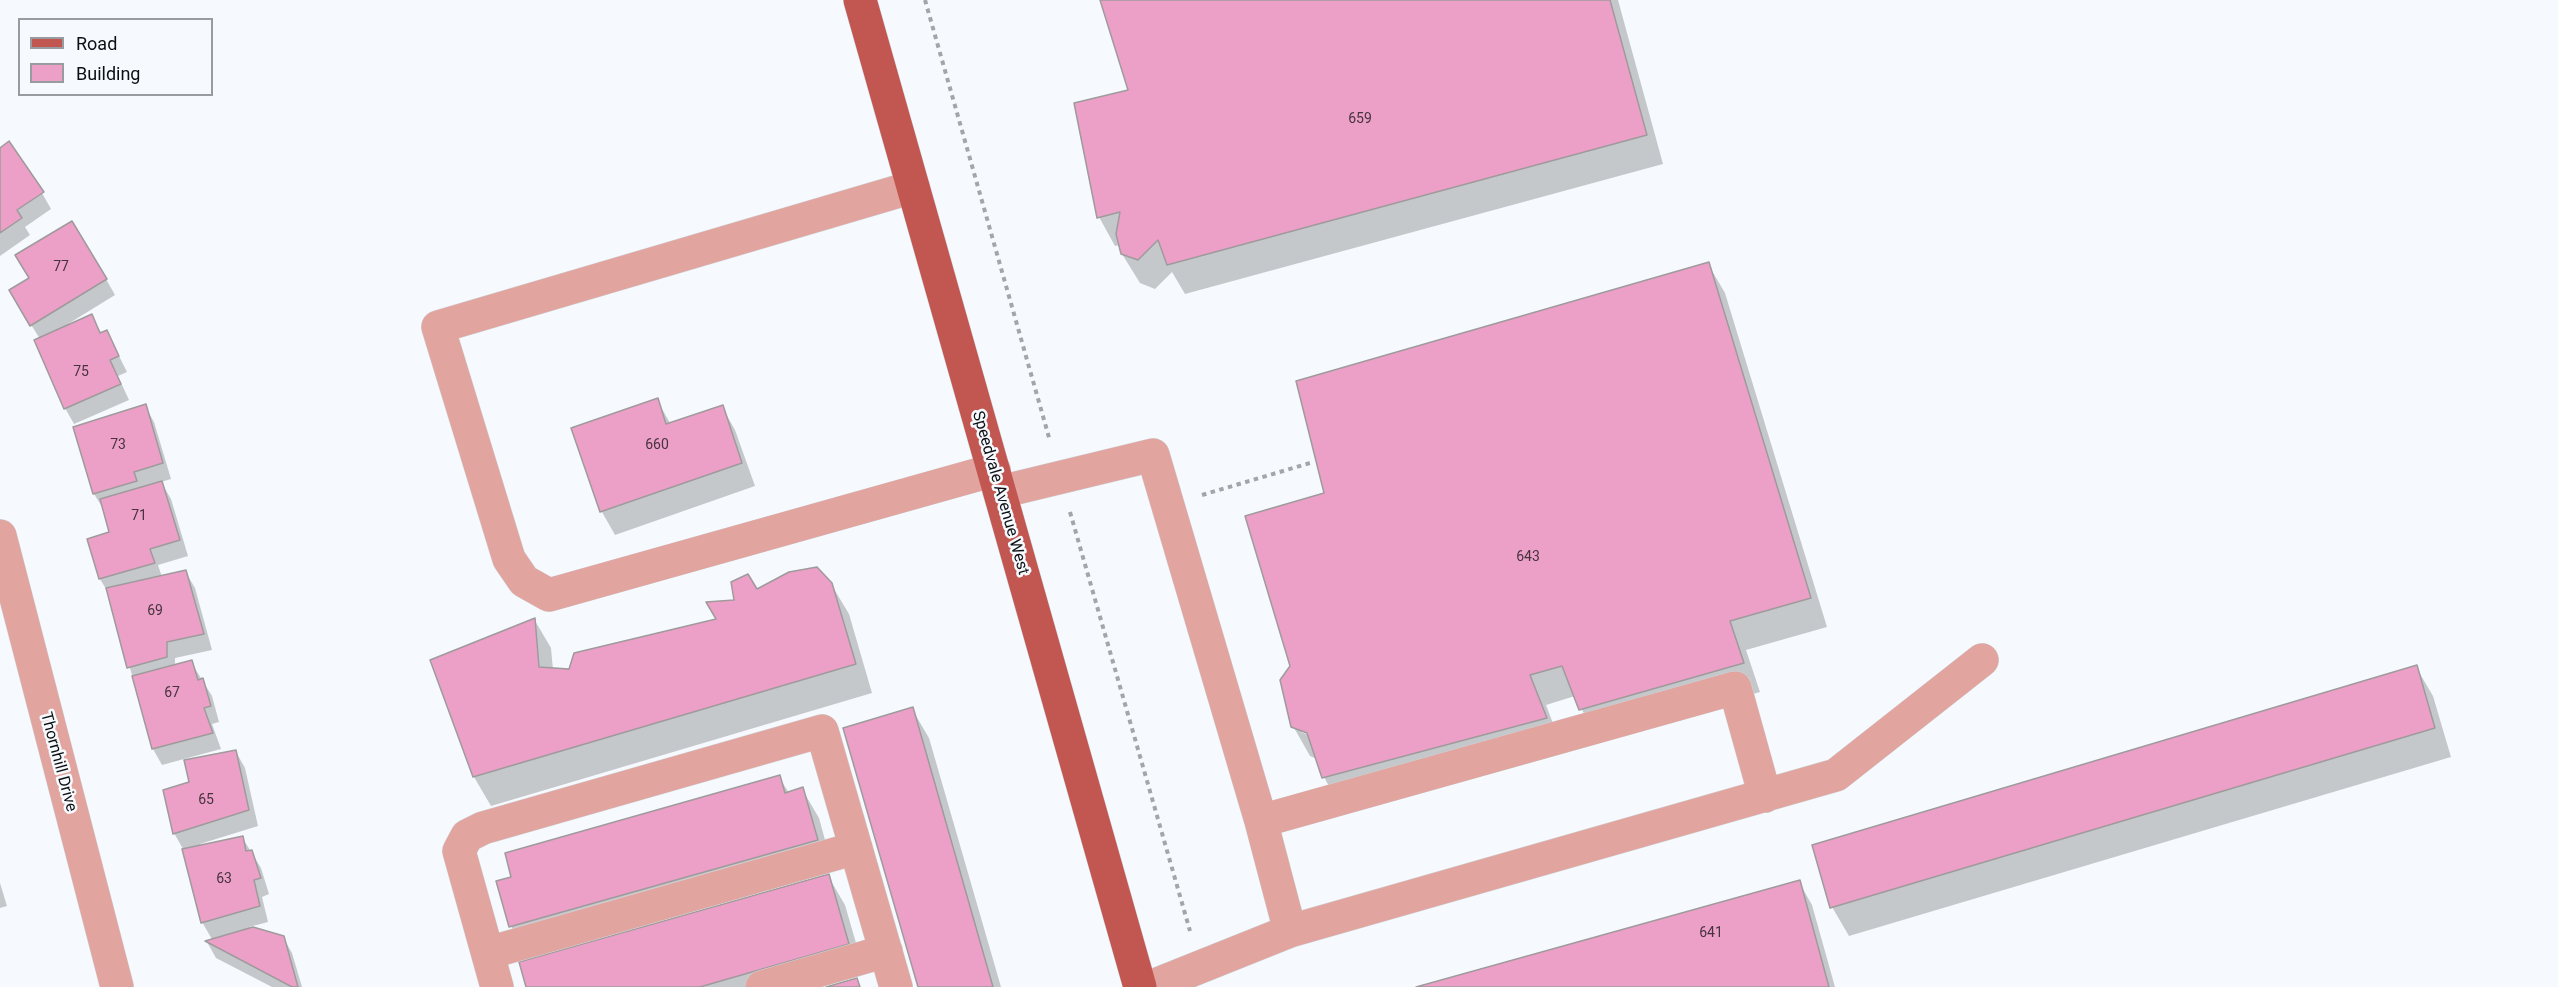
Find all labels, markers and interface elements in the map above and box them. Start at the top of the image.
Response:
legend [18,18,213,96]
text: Road [76,33,117,54]
text: Building [76,63,140,84]
house number: 659 [1348,111,1372,127]
house number: 77 [53,259,69,275]
house number: 75 [73,364,89,380]
street label: Speedvale Avenue West [967,409,1033,577]
house number: 73 [110,437,126,453]
house number: 660 [645,437,669,453]
house number: 71 [131,508,147,524]
house number: 643 [1516,549,1540,565]
house number: 69 [147,603,163,619]
house number: 67 [164,685,180,701]
street label: Thornhill Drive [36,710,80,814]
house number: 65 [198,792,214,808]
house number: 63 [216,871,232,887]
house number: 641 [1699,925,1723,941]

